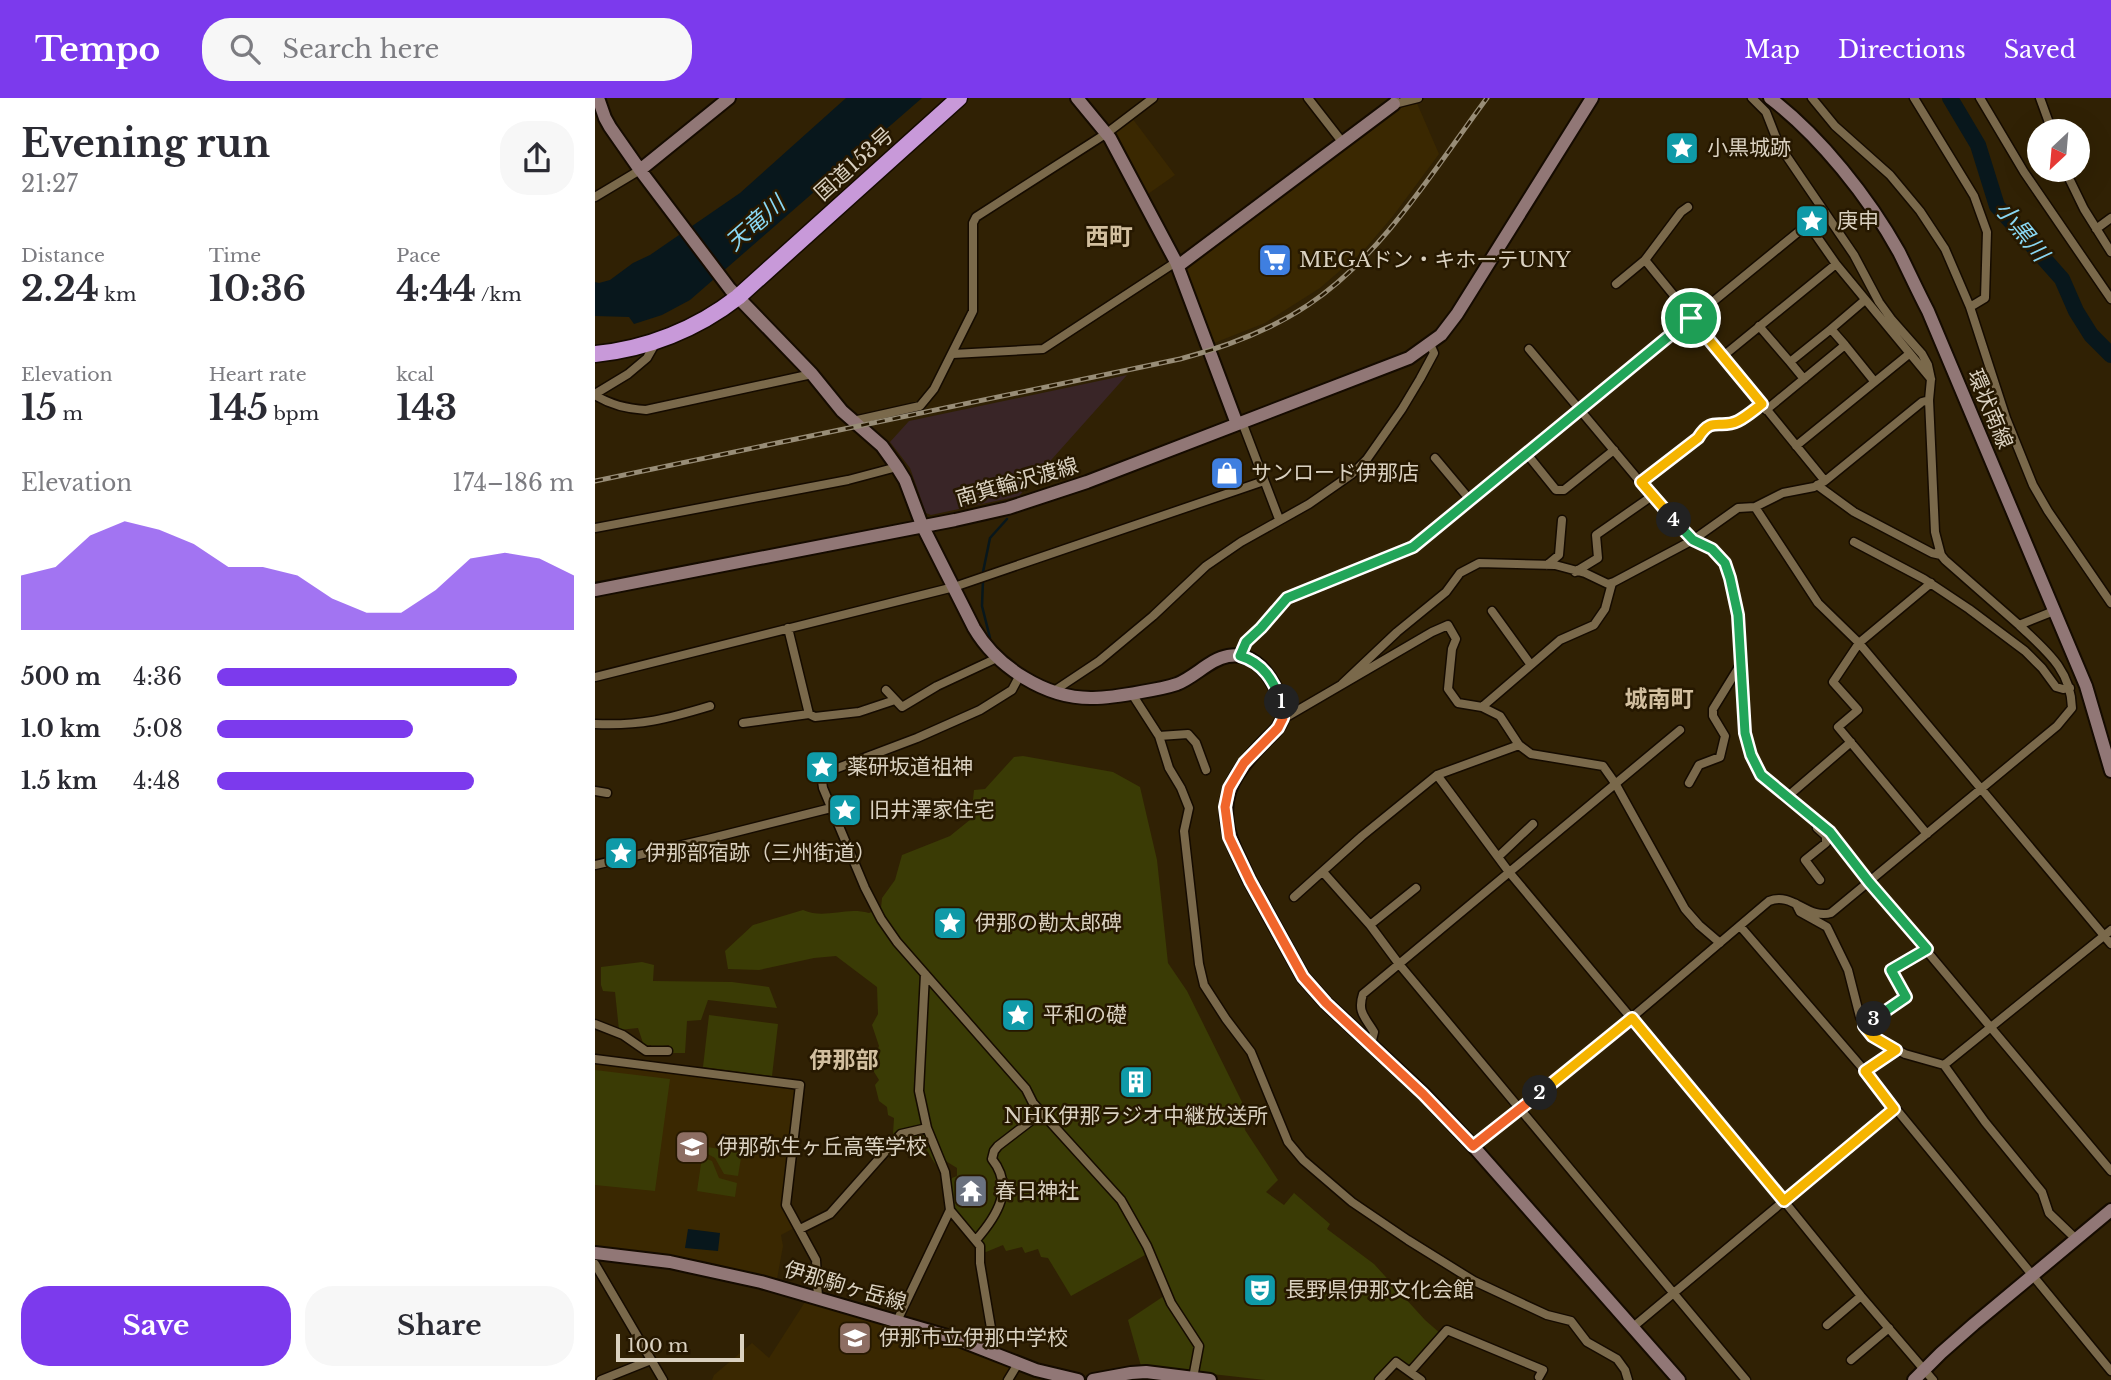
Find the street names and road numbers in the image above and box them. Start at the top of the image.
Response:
street label: 国道153号 [809,122,899,206]
street label: 環状南線 [1962,365,2018,453]
street label: 南箕輪沢渡線 [953,452,1081,512]
street label: 伊那駒ヶ岳線 [781,1256,909,1316]

